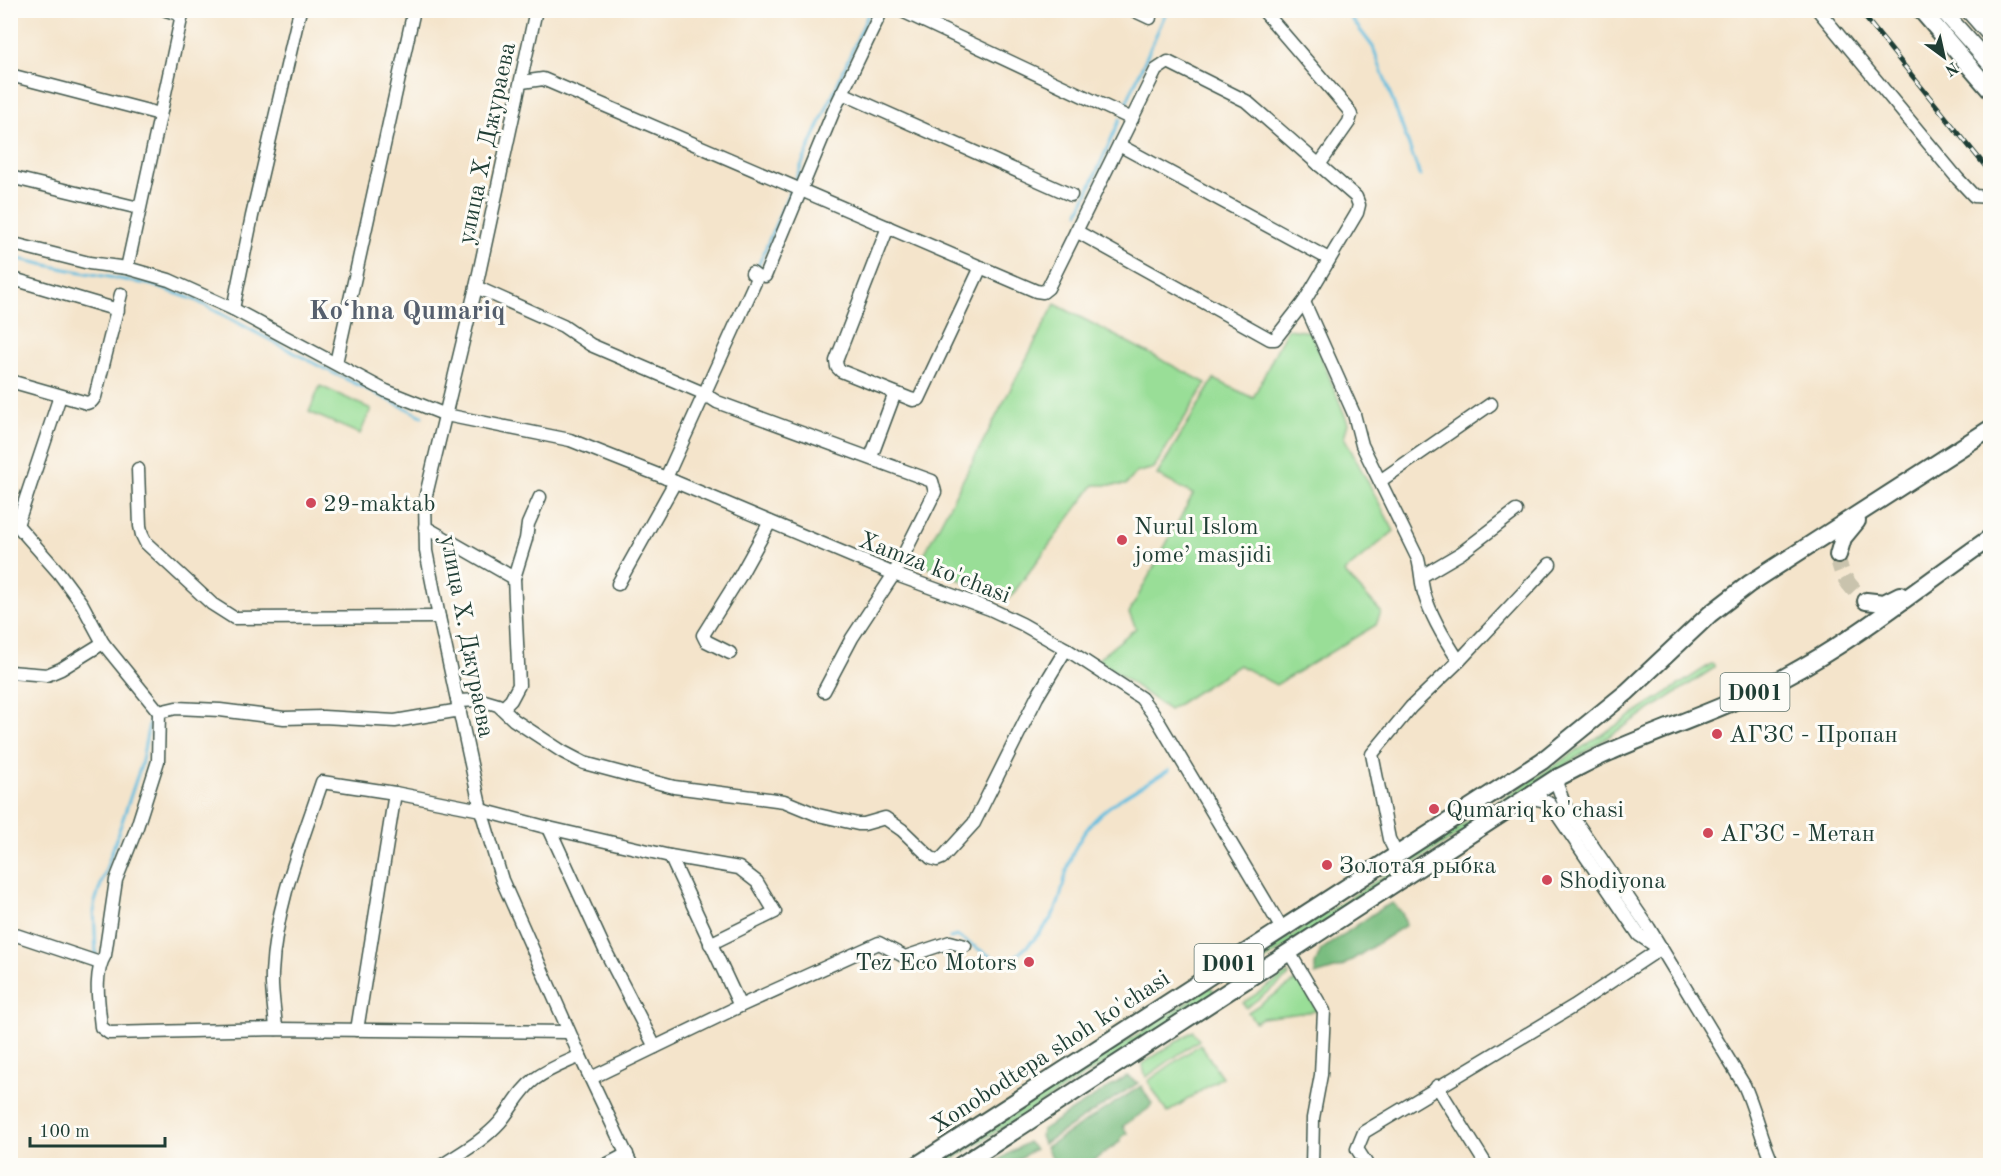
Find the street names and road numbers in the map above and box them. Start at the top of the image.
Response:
street label: улица Х. Джураева [455,40,521,247]
street label: Xamza ko'chasi [855,529,1013,609]
street label: улица Х. Джураева [435,533,497,740]
road number: D001 [1720,673,1790,711]
road number: D001 [1194,944,1264,982]
street label: Xonobodtepa shoh ko'chasi [928,967,1175,1139]

